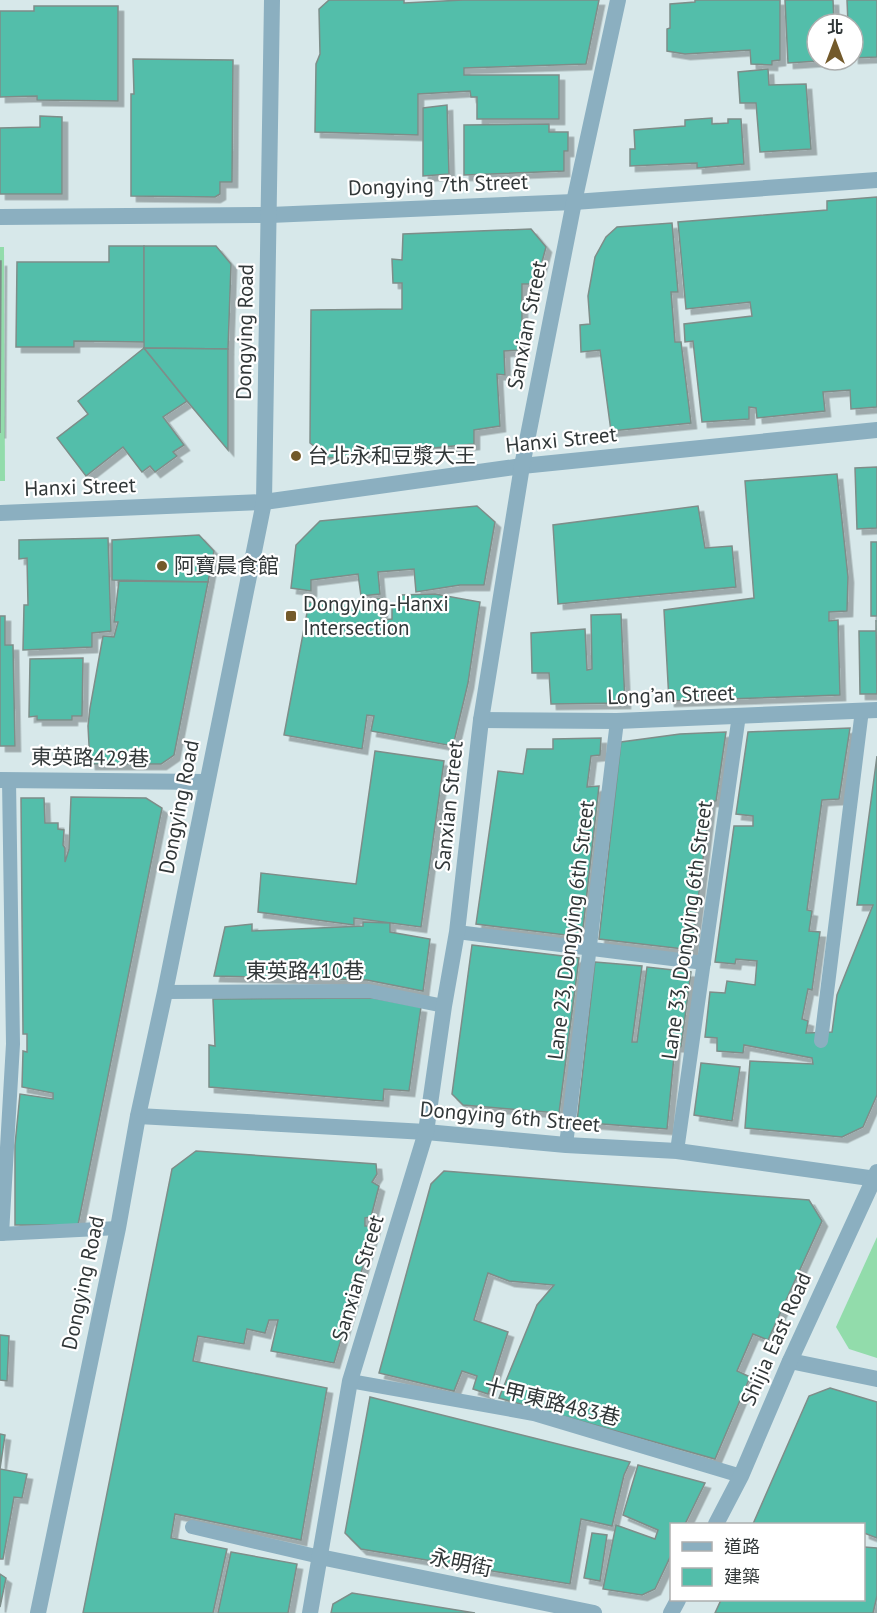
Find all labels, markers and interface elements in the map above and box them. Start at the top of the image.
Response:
north arrow [805,12,865,72]
text: 北 [827,17,843,37]
street label: Dongying 7th Street [347,168,529,201]
street label: Sanxian Street [501,258,552,392]
street label: Dongying Road [230,264,259,400]
street label: Hanxi Street [504,420,618,459]
place label: 台北永和豆漿大王 [308,442,476,469]
marker: 台北永和豆漿大王 [289,449,303,463]
street label: Hanxi Street [24,471,136,502]
place label: 阿寶晨食館 [174,552,279,579]
marker: 阿寶晨食館 [155,559,169,573]
place label: Dongying-Hanxi Intersection [303,590,449,641]
marker: Dongying-Hanxi Intersection [284,609,298,623]
street label: Long’an Street [607,679,735,710]
street label: Dongying Road [152,738,205,876]
street label: Sanxian Street [428,740,469,872]
street label: 東英路429巷 [31,743,149,772]
street label: Lane 23, Dongying 6th Street [541,799,600,1061]
street label: Lane 33, Dongying 6th Street [655,799,718,1061]
street label: 東英路410巷 [246,957,364,984]
street label: Dongying 6th Street [419,1095,601,1138]
street label: Sanxian Street [326,1211,390,1344]
street label: Dongying Road [55,1214,110,1352]
street label: Shijia East Road [734,1268,817,1410]
street label: 十甲東路483巷 [481,1372,623,1431]
legend [670,1523,865,1601]
text: 道路 [724,1535,760,1558]
street label: 永明街 [427,1543,495,1582]
text: 建築 [724,1565,760,1588]

